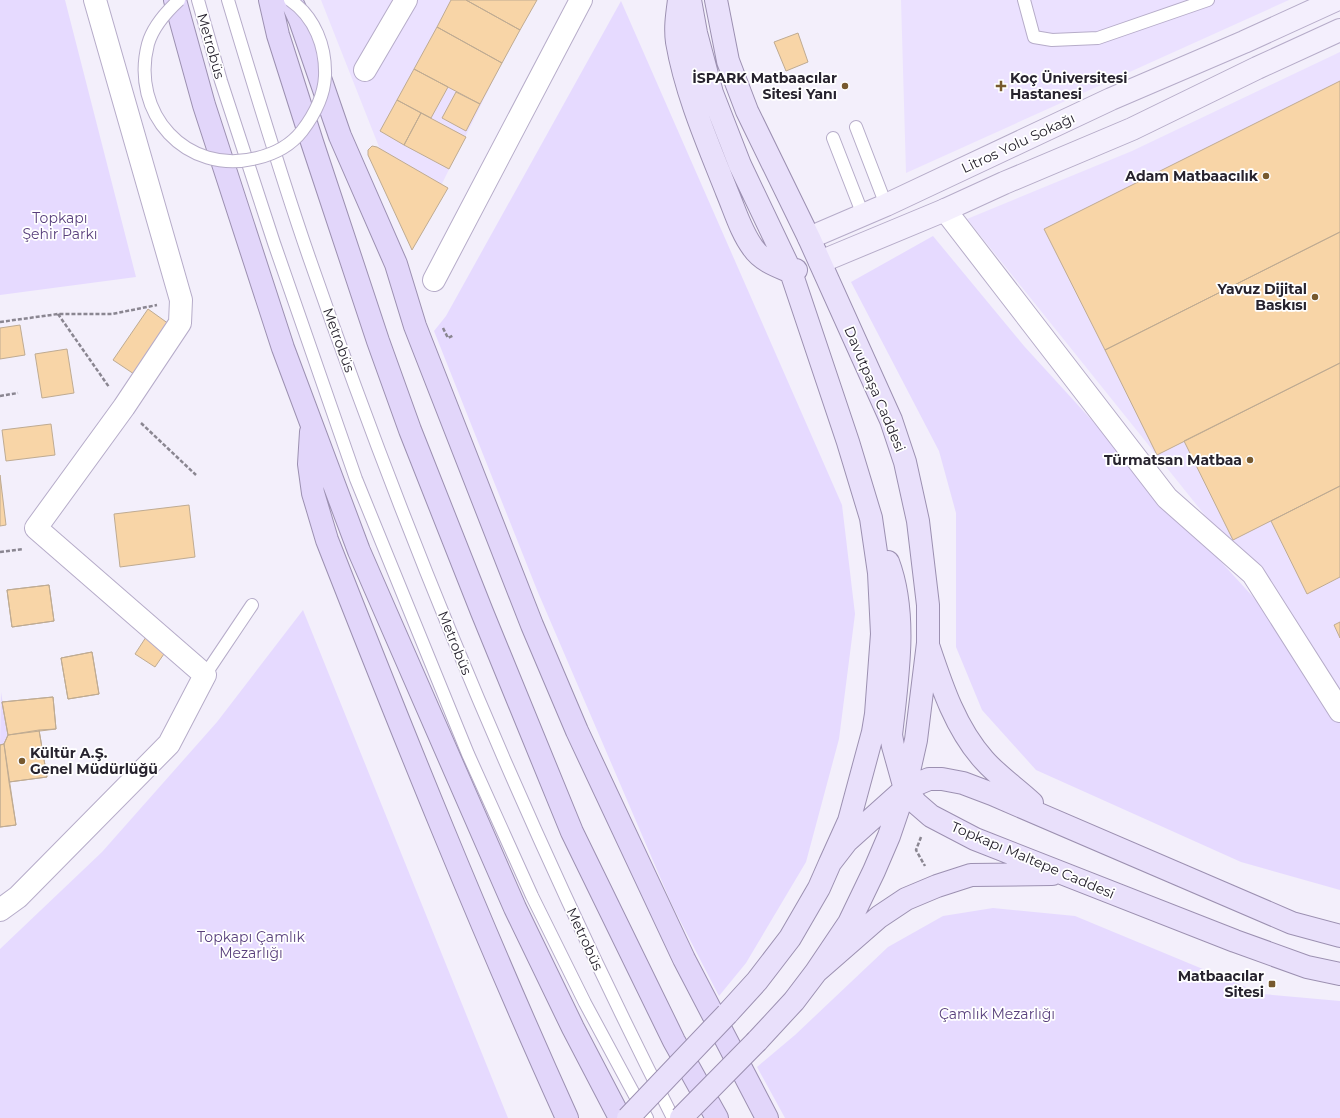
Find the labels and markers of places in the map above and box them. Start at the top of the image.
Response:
place label: İSPARK Matbaacılar Sitesi Yanı [692,69,837,103]
place label: Koç Üniversitesi Hastanesi [1010,69,1127,103]
marker: Koç Üniversitesi Hastanesi [995,80,1007,92]
marker: İSPARK Matbaacılar Sitesi Yanı [840,81,850,91]
place label: Adam Matbaacılık [1124,167,1259,185]
marker: Adam Matbaacılık [1261,171,1271,181]
place label: Yavuz Dijital Baskısı [1216,280,1307,314]
marker: Yavuz Dijital Baskısı [1310,292,1320,302]
place label: Türmatsan Matbaa [1104,451,1242,469]
marker: Türmatsan Matbaa [1245,455,1255,465]
place label: Kültür A.Ş. Genel Müdürlüğü [30,744,158,778]
marker: Kültür A.Ş. Genel Müdürlüğü [17,756,27,766]
place label: Matbaacılar Sitesi [1178,967,1264,1001]
marker: Matbaacılar Sitesi [1267,979,1277,989]

